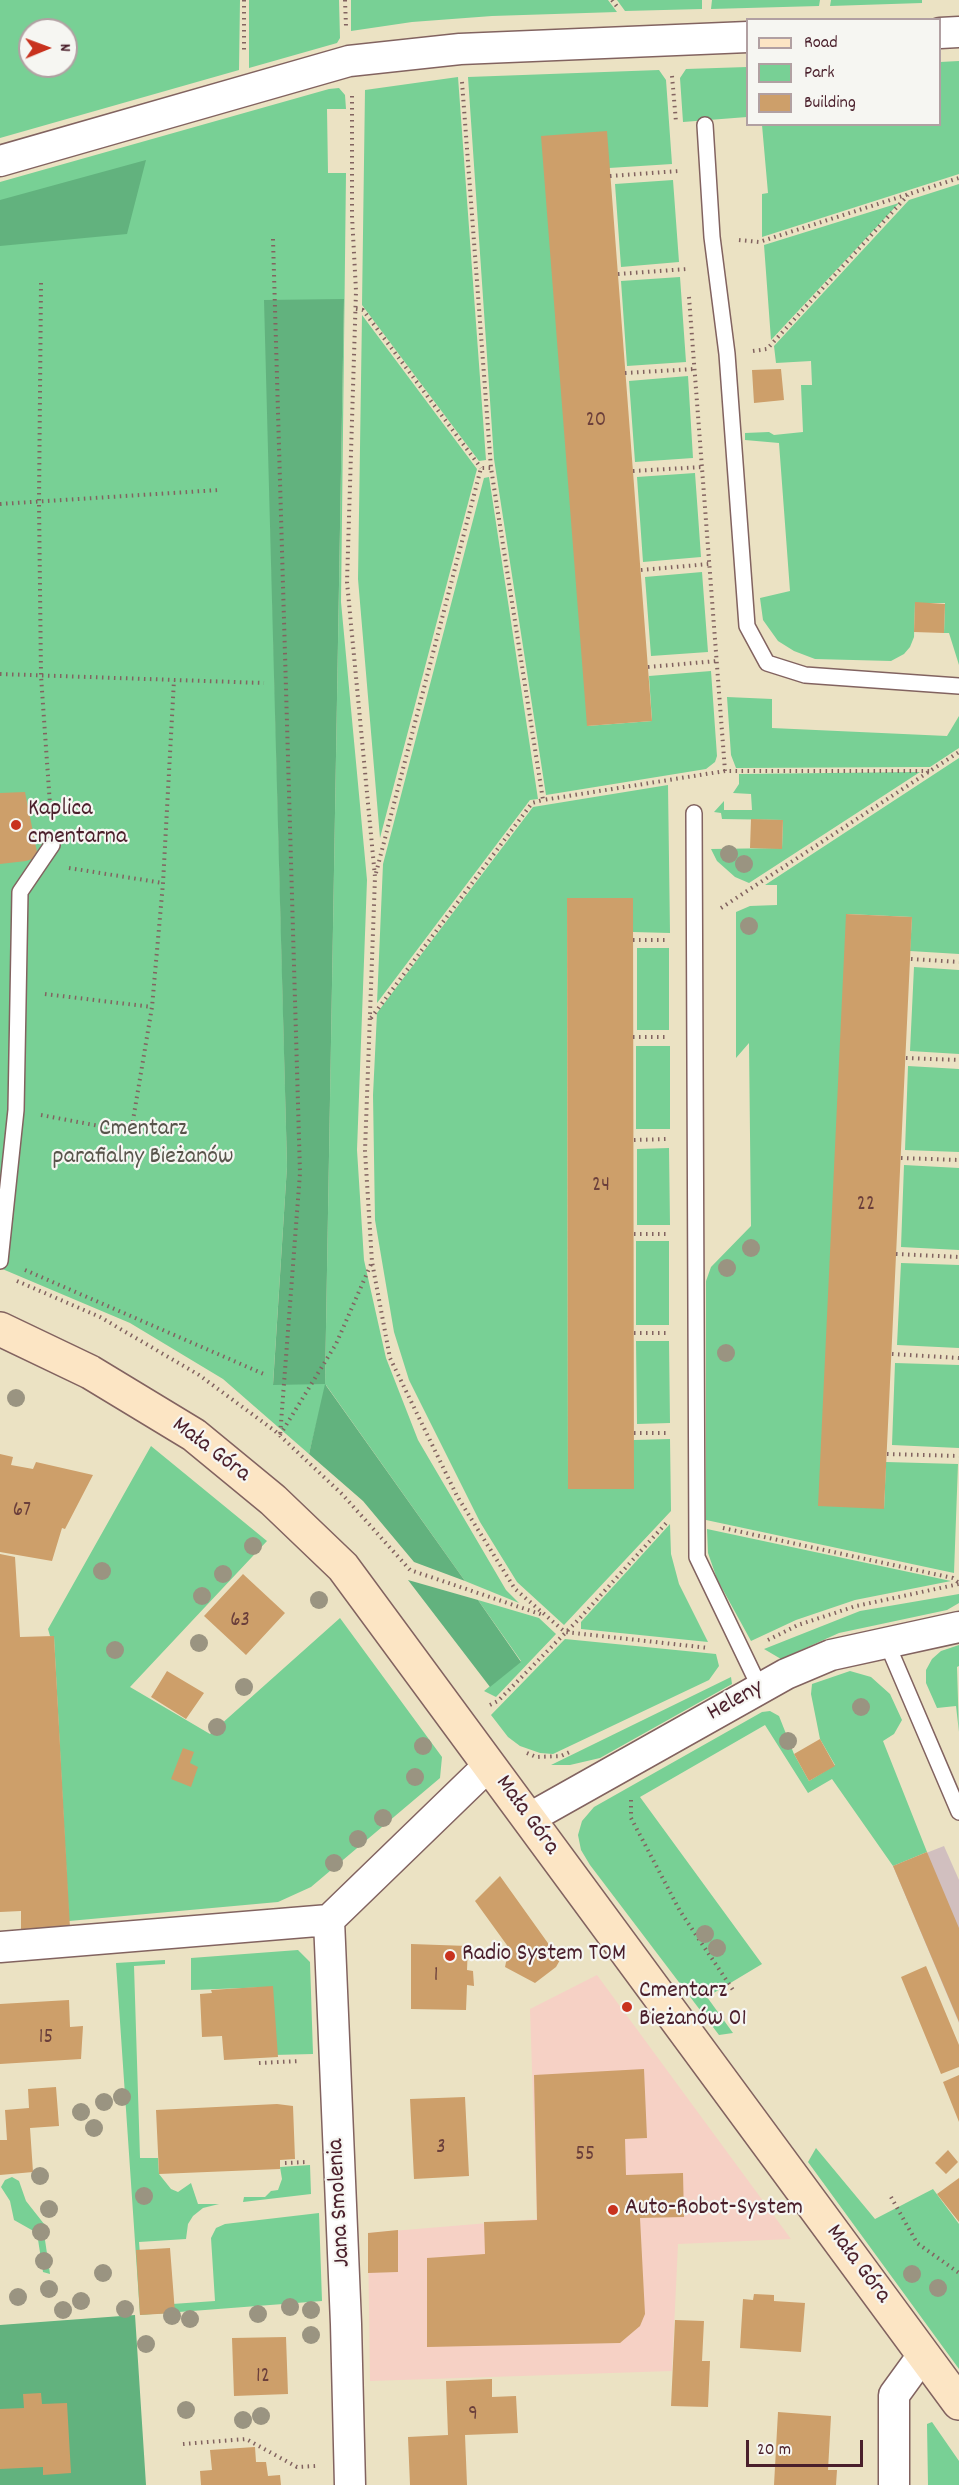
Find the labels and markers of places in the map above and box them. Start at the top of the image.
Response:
place label: Kaplica cmentarna [28,797,127,853]
marker: Kaplica cmentarna [9,818,23,832]
place label: Radio System TOM [462,1942,626,1970]
marker: Radio System TOM [443,1949,457,1963]
place label: Cmentarz Bieżanów 01 [639,1979,747,2035]
marker: Cmentarz Bieżanów 01 [620,2000,634,2014]
place label: Auto-Robot-System [625,2196,803,2224]
marker: Auto-Robot-System [606,2203,620,2217]

